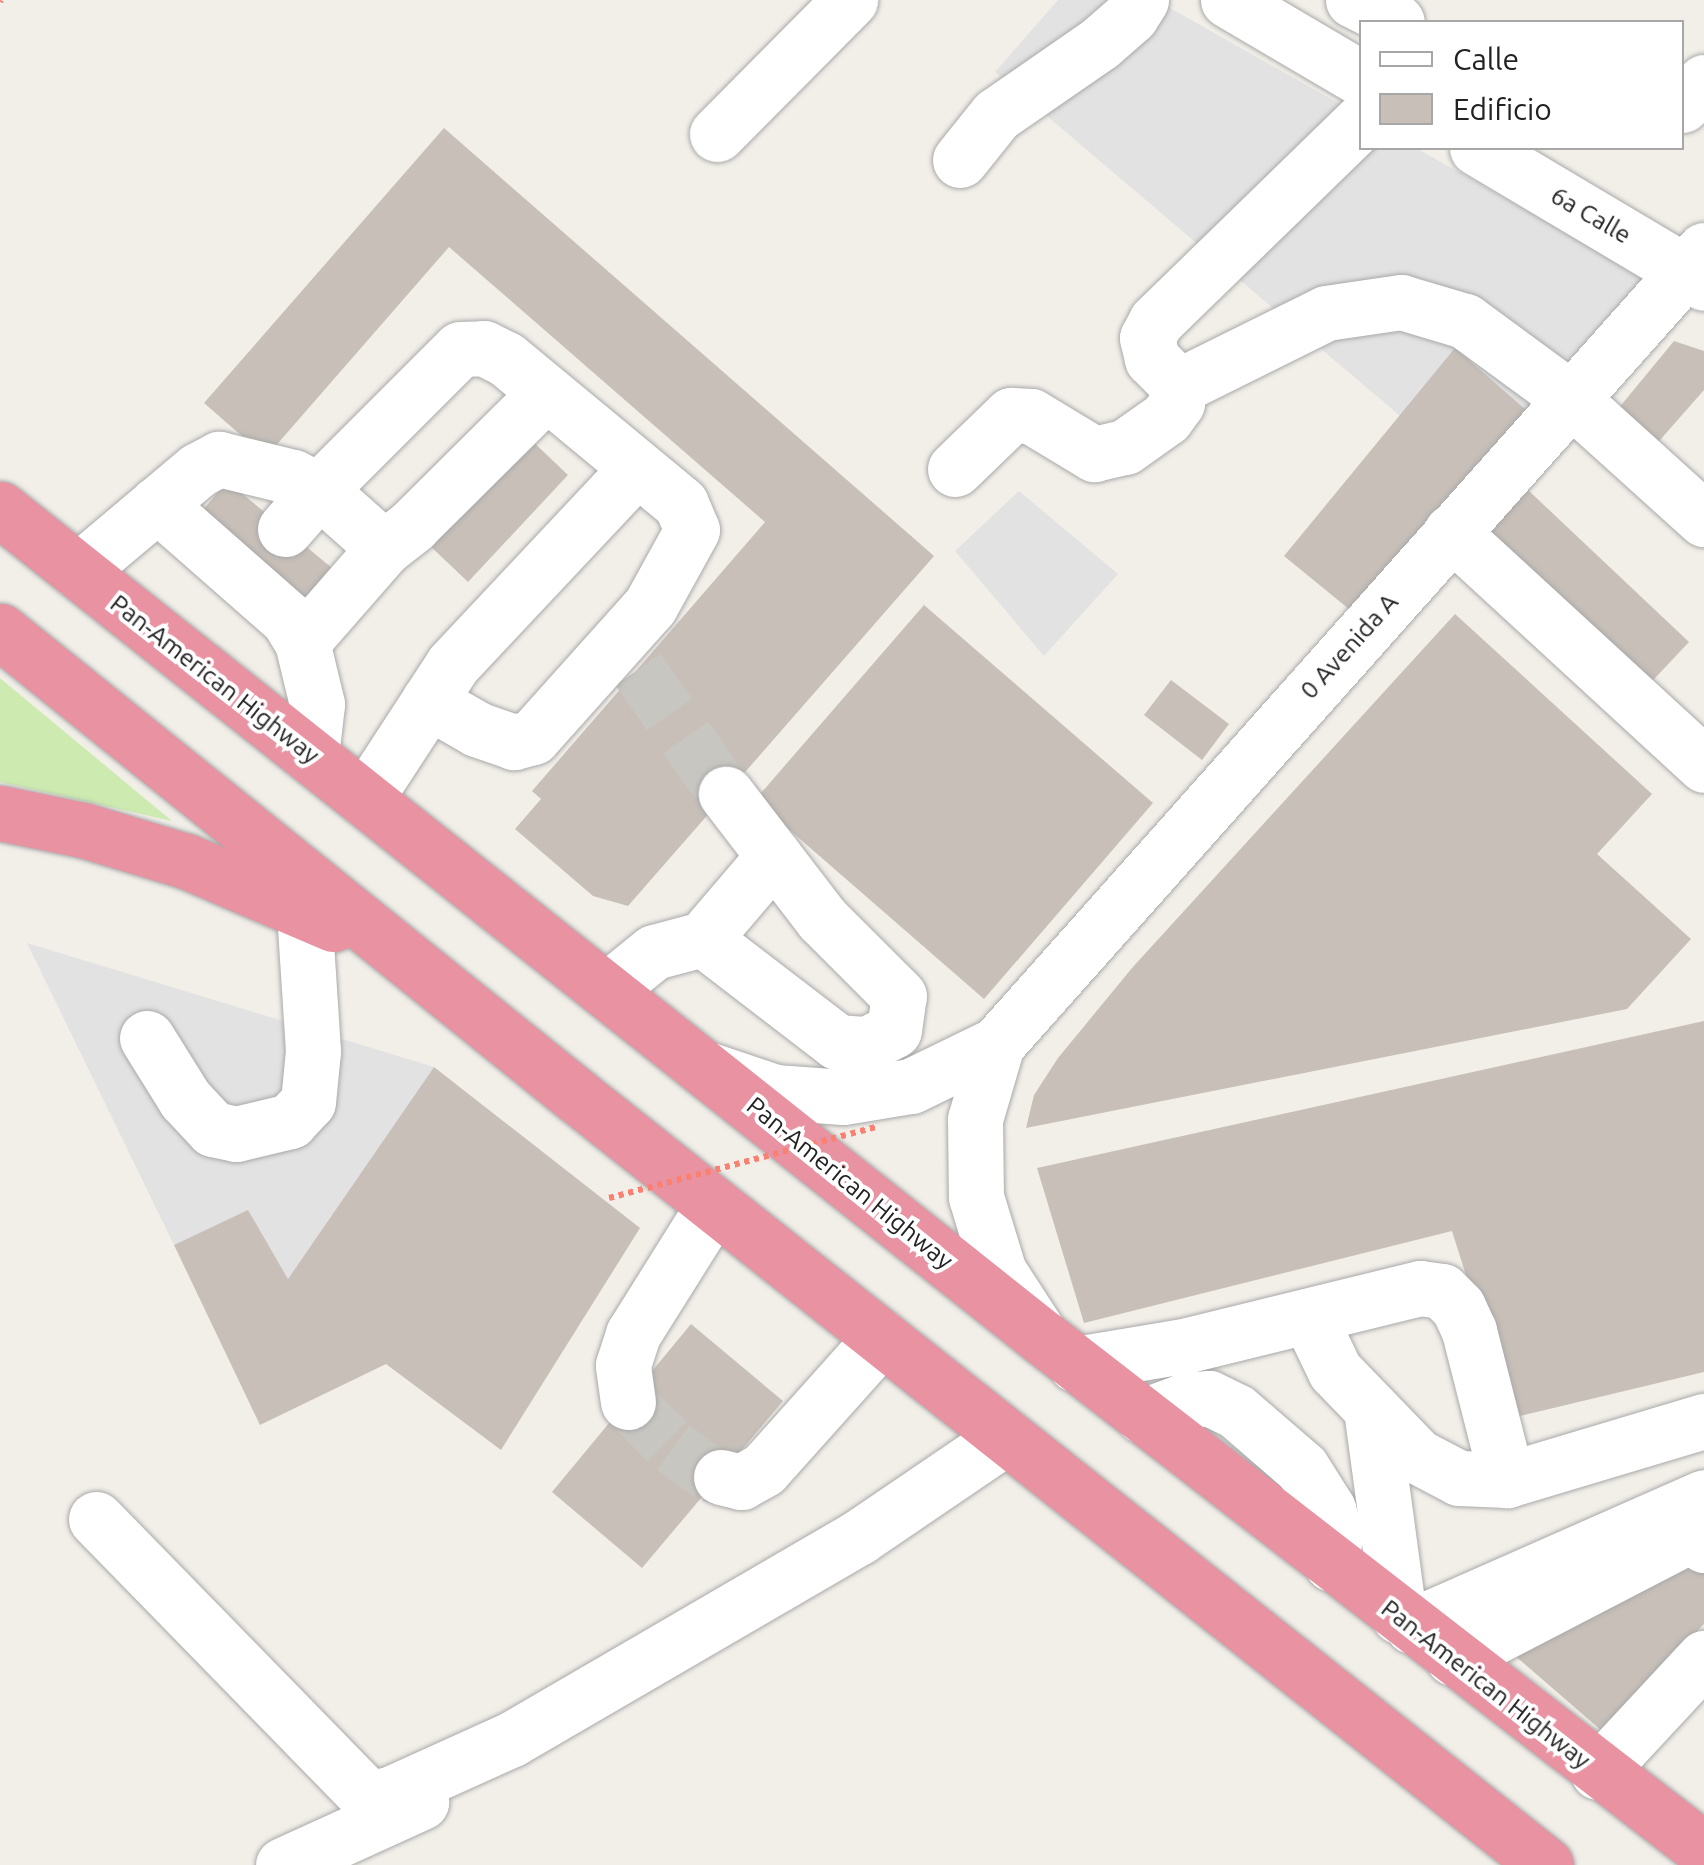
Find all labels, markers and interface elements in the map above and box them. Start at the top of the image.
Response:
legend [1359,20,1684,150]
text: Calle [1453,42,1519,76]
text: Edificio [1453,92,1552,126]
street label: 6a Calle [1545,180,1637,250]
street label: 0 Avenida A [1294,587,1404,705]
street label: Pan-American Highway [104,588,326,770]
street label: Pan-American Highway [741,1090,959,1276]
street label: Pan-American Highway [1375,1593,1597,1775]

